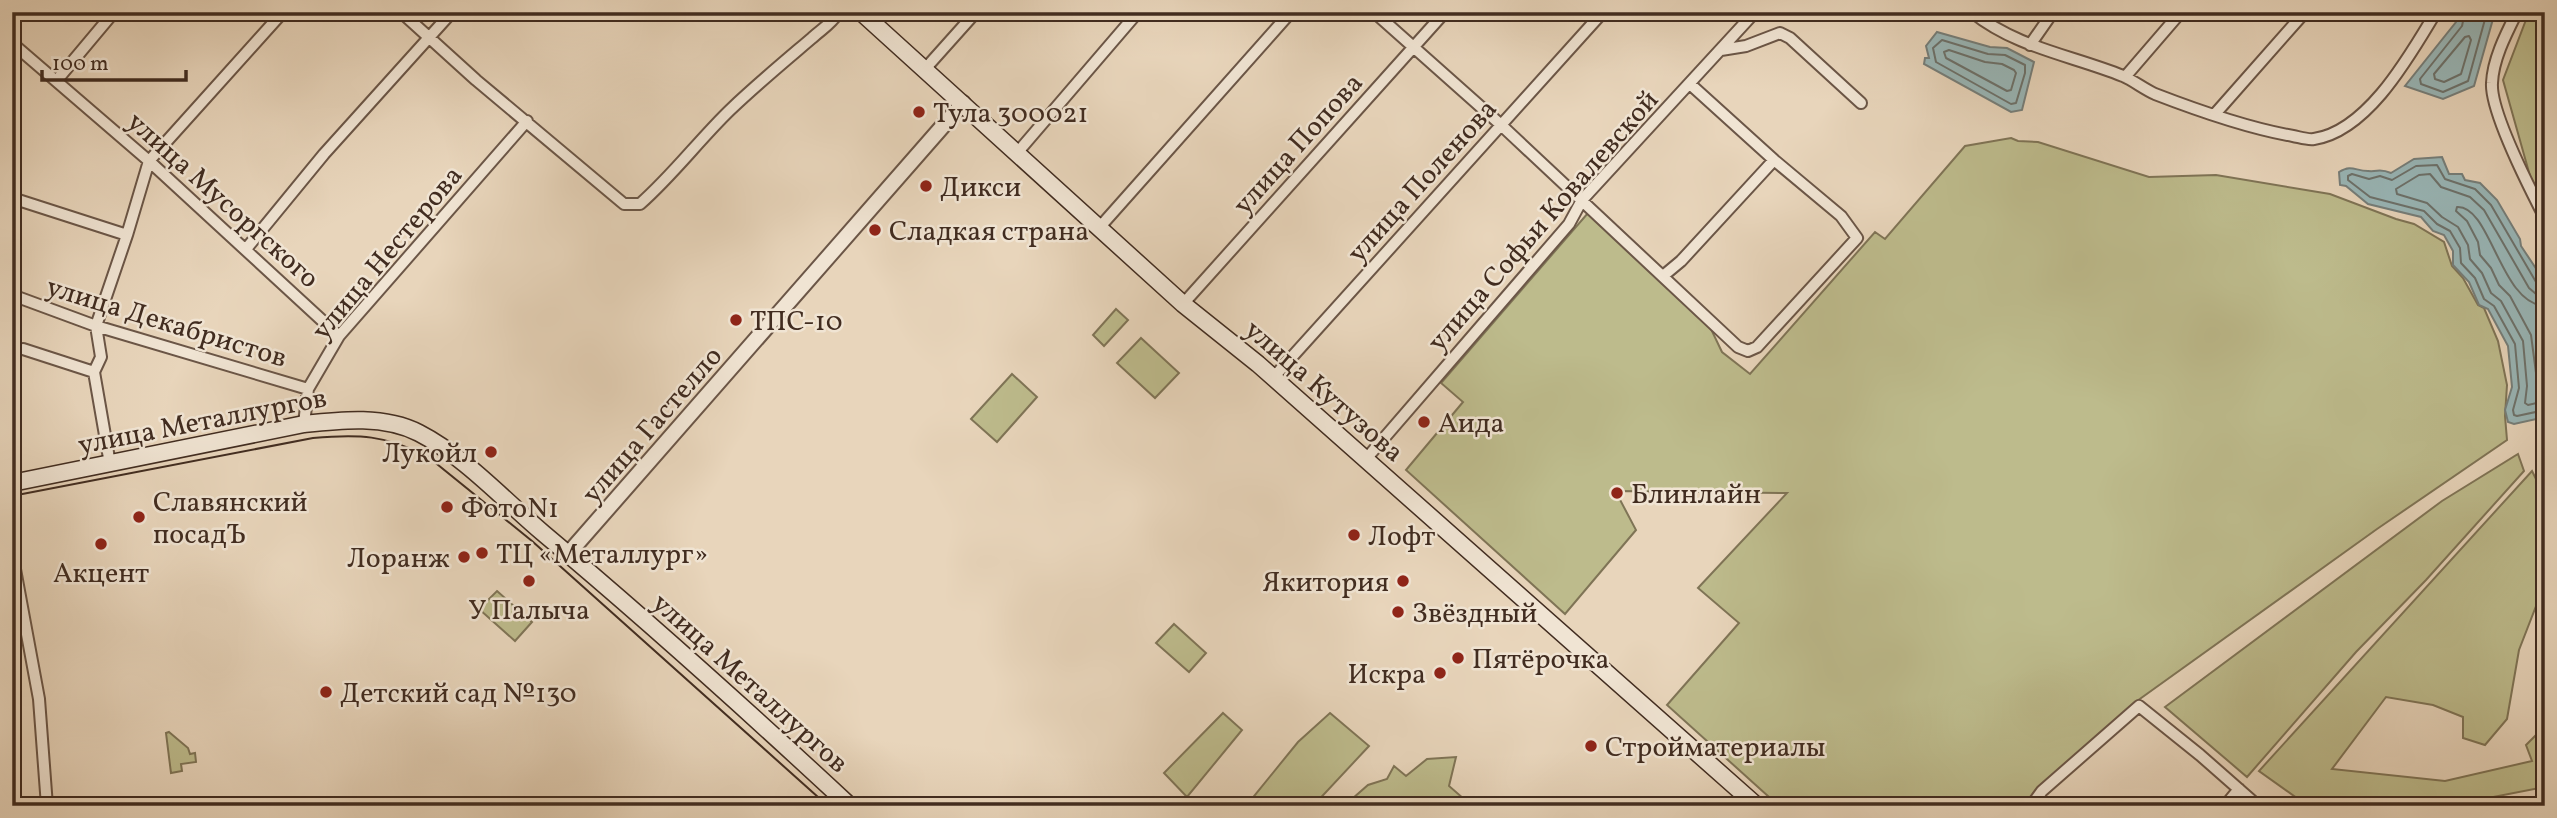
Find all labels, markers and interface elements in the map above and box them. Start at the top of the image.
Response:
scale bar [42,38,186,82]
text: 100 m [52,50,109,79]
street label: улица Попова [1225,65,1373,224]
street label: улица Софьи Ковалевской [1419,82,1669,361]
street label: улица Поленова [1339,91,1507,272]
place label: Тула 300021 [933,95,1088,134]
street label: улица Мусоргского [117,104,327,298]
marker: Тула 300021 [911,104,927,120]
street label: улица Нестерова [303,158,473,349]
place label: Дикси [940,169,1021,208]
marker: Дикси [918,178,934,194]
place label: Сладкая страна [889,213,1089,252]
marker: Сладкая страна [867,222,883,238]
street label: улица Декабристов [41,268,291,379]
place label: ТПС-10 [750,303,842,342]
street label: улица Кутузова [1235,311,1412,472]
marker: ТПС-10 [728,312,744,328]
street label: улица Гастелло [574,339,732,513]
street label: улица Металлургов [75,379,330,466]
place label: Аида [1438,405,1505,444]
marker: Аида [1416,414,1432,430]
place label: Лукойл [382,435,477,474]
marker: Лукойл [483,444,499,460]
place label: Блинлайн [1631,476,1761,515]
place label: Славянский посадЪ [153,484,308,555]
marker: Блинлайн [1609,485,1625,501]
place label: ФотоN1 [461,490,559,529]
marker: ФотоN1 [439,499,455,515]
marker: Славянский посадЪ [131,509,147,525]
place label: Лофт [1368,518,1435,557]
marker: Лофт [1346,527,1362,543]
marker: Акцент [93,536,109,552]
place label: ТЦ «Металлург» [496,536,708,575]
place label: Лоранж [347,540,450,579]
marker: ТЦ «Металлург» [474,545,490,561]
marker: Лоранж [456,549,472,565]
place label: Акцент [53,555,149,594]
place label: Якитория [1263,564,1389,603]
marker: У Палыча [521,573,537,589]
marker: Якитория [1395,573,1411,589]
street label: улица Металлургов [642,585,856,783]
place label: У Палыча [468,592,590,631]
place label: Звёздный [1412,595,1537,634]
marker: Звёздный [1390,604,1406,620]
place label: Пятёрочка [1472,641,1609,680]
marker: Пятёрочка [1450,650,1466,666]
place label: Искра [1347,656,1426,695]
marker: Искра [1432,665,1448,681]
place label: Детский сад №130 [340,675,577,714]
marker: Детский сад №130 [318,684,334,700]
place label: Стройматериалы [1605,729,1826,768]
marker: Стройматериалы [1583,738,1599,754]

